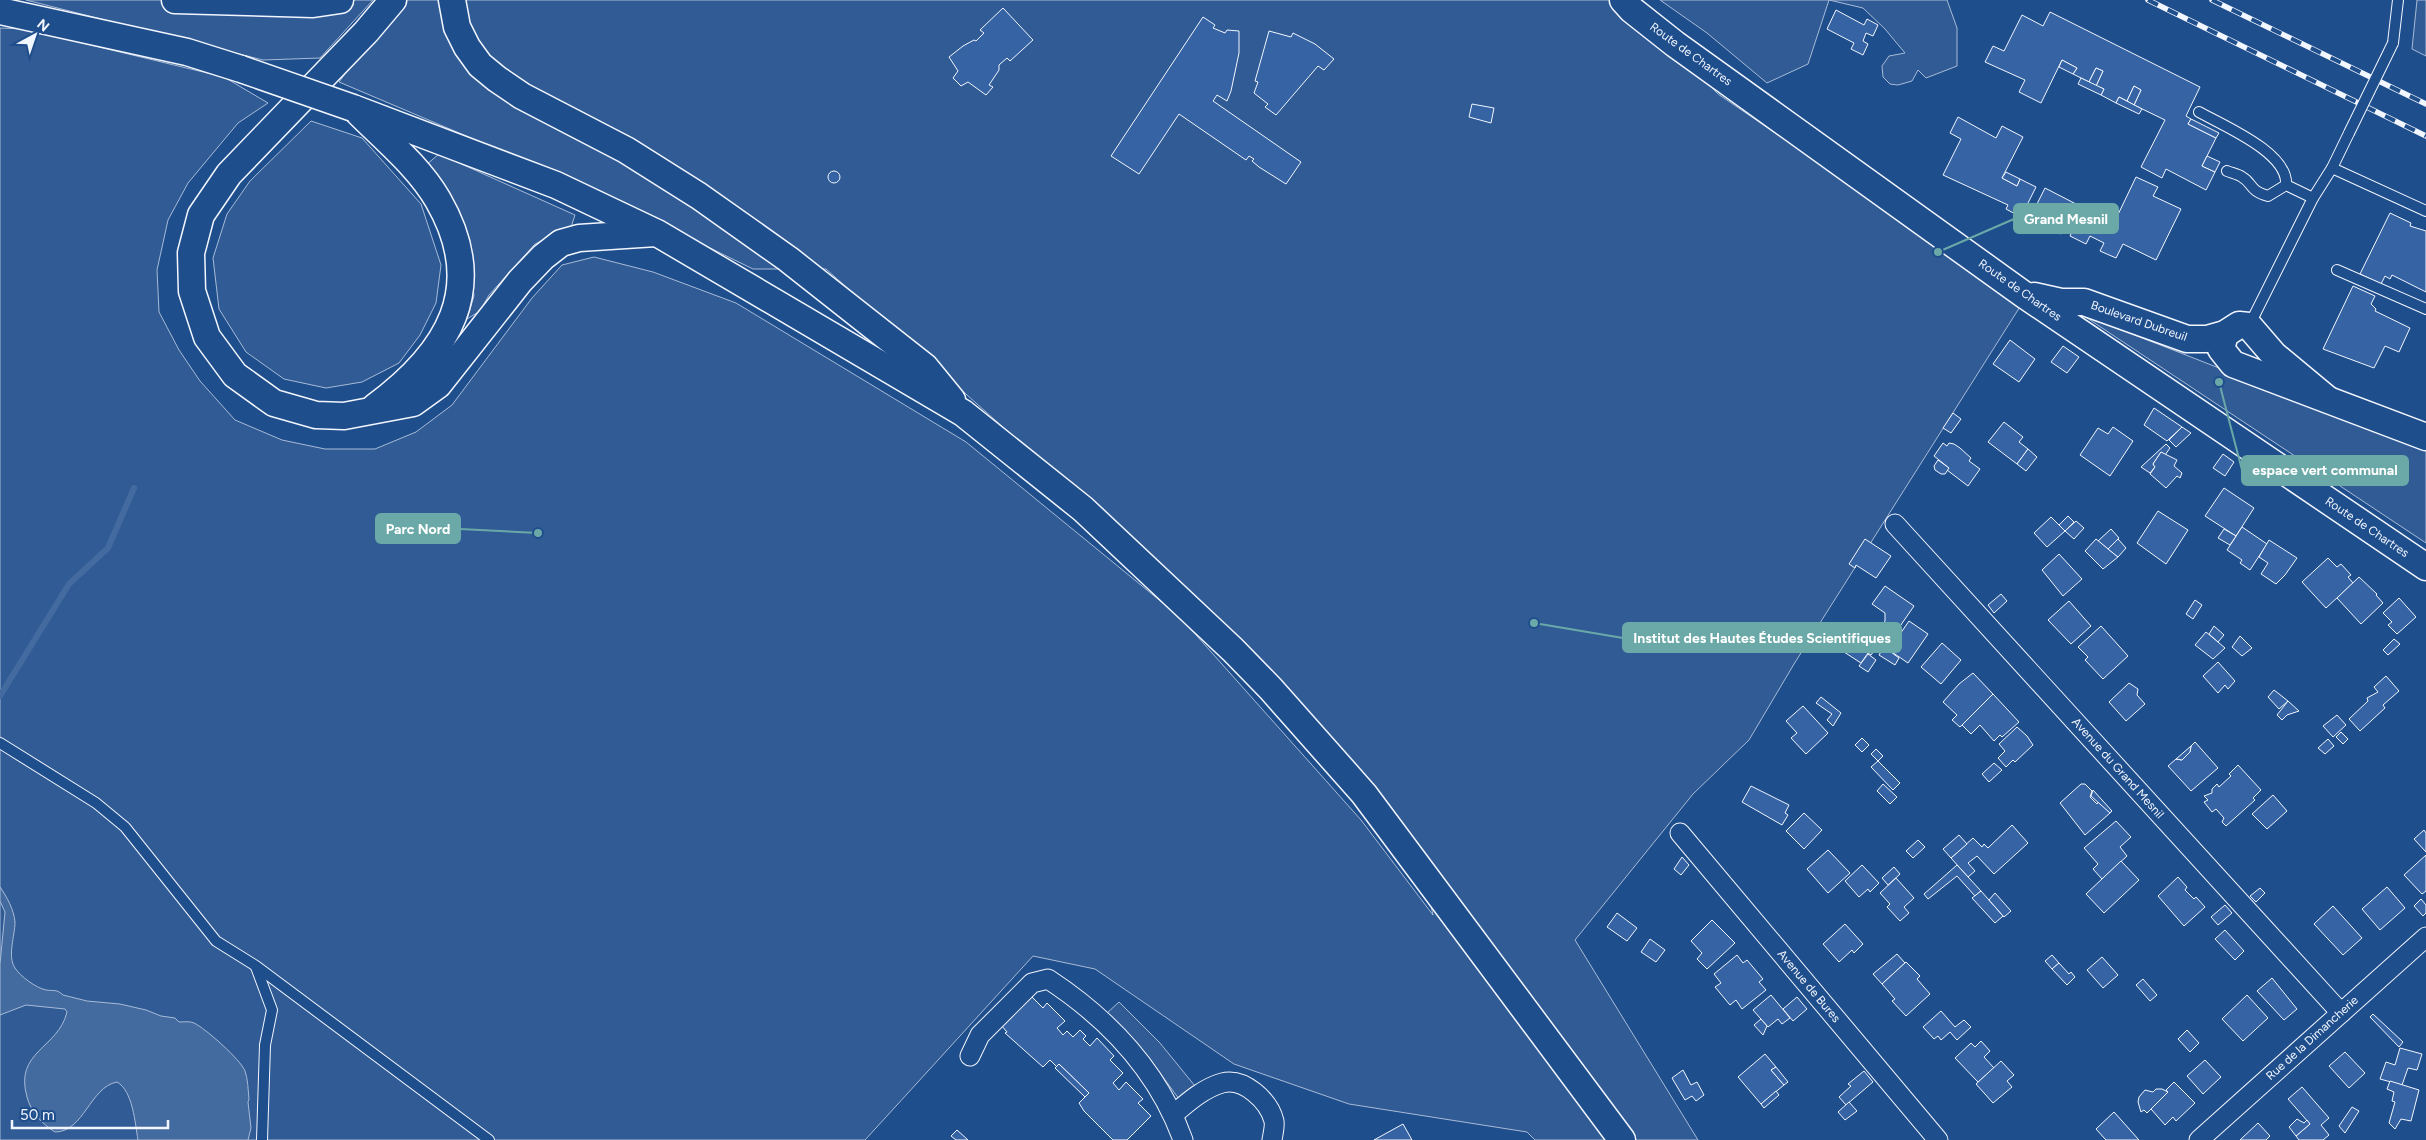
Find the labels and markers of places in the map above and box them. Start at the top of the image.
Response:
callout: Grand Mesnil [2014,204,2118,233]
callout: espace vert communal [2242,456,2408,485]
callout: Parc Nord [376,514,460,543]
callout: Institut des Hautes Études Scientifiques [1623,623,1901,652]

